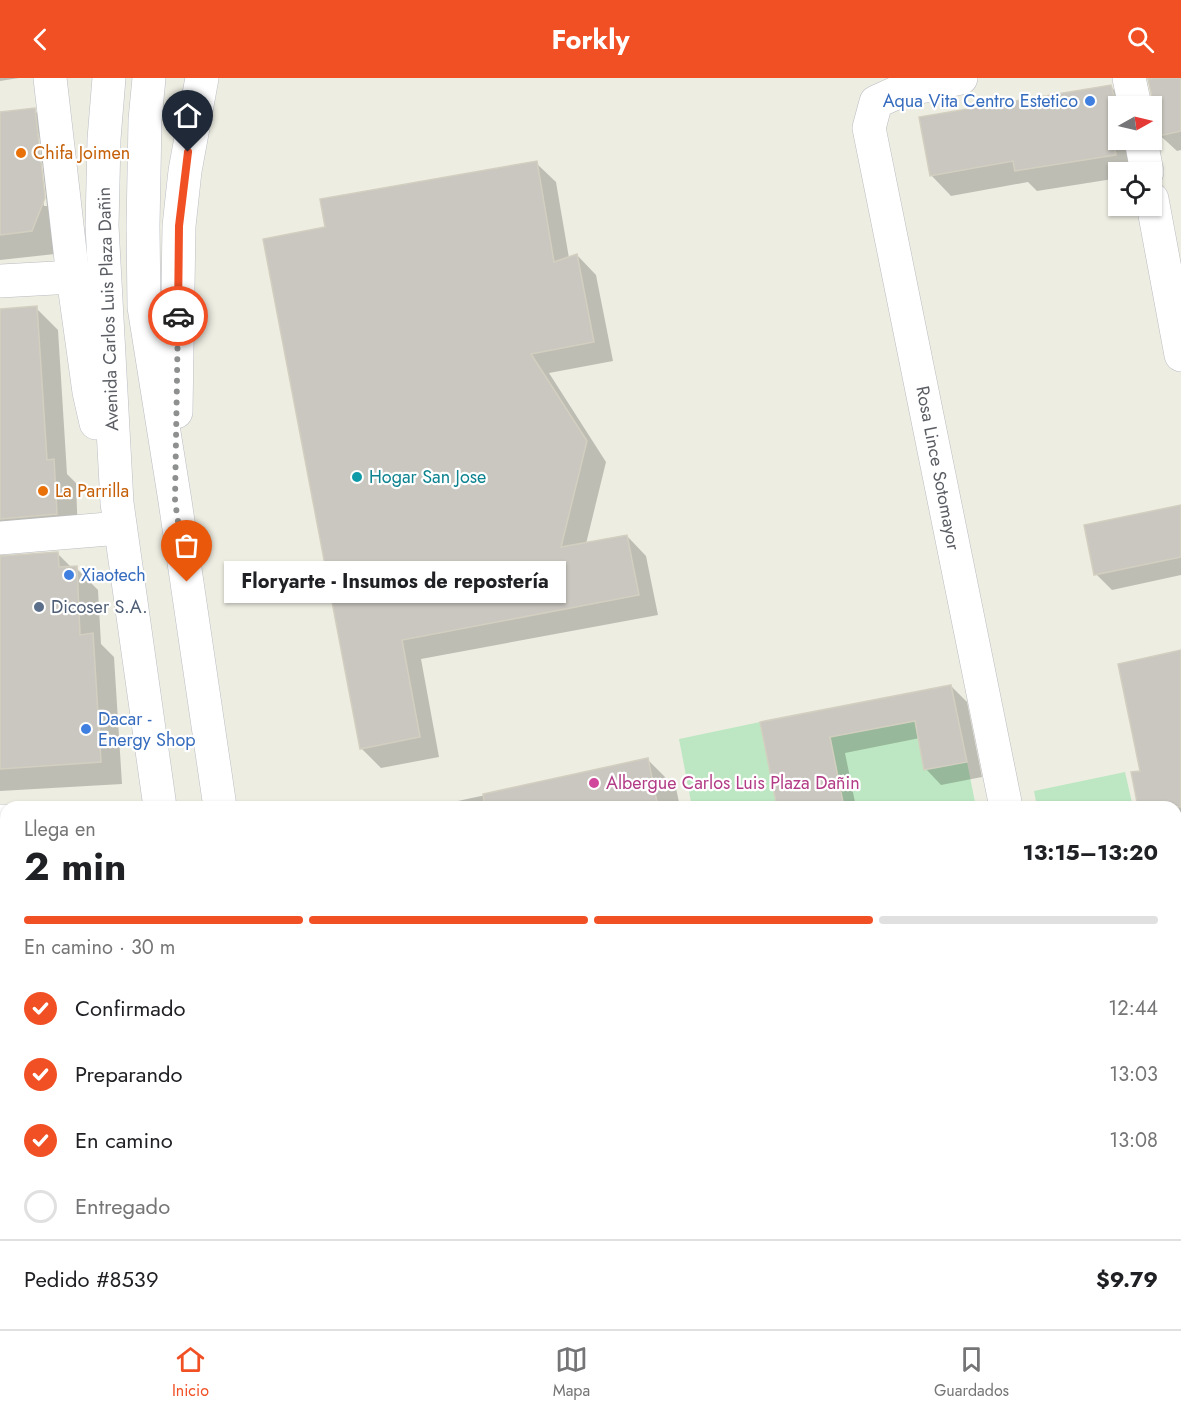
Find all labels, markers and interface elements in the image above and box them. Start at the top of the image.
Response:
text: Forkly [551,20,630,59]
icon: back [24,23,57,56]
icon: search [1124,23,1157,56]
place label: Aqua Vita Centro Estetico [883,88,1078,114]
pin [162,90,213,152]
marker: Aqua Vita Centro Estetico [1083,94,1097,108]
north arrow [1108,96,1162,150]
map controls [1108,96,1162,216]
icon: home [171,99,204,132]
place label: Chifa Joimen [33,140,130,166]
marker: Chifa Joimen [14,146,28,160]
button: locate [1108,162,1162,216]
street label: Avenida Carlos Luis Plaza Dañin [91,187,125,431]
courier [148,286,208,346]
icon: car [162,300,195,333]
street label: Rosa Lince Sotomayor [909,384,967,553]
place label: Hogar San Jose [369,464,486,490]
marker: Hogar San Jose [350,470,364,484]
place label: La Parrilla [55,478,129,504]
marker: La Parrilla [36,484,50,498]
pin [161,520,212,582]
icon: bag [170,529,203,562]
callout: Floryarte - Insumos de repostería [223,561,565,603]
place label: Xiaotech [81,562,146,588]
text: Floryarte - Insumos de repostería [241,567,549,596]
marker: Xiaotech [62,568,76,582]
place label: Dicoser S.A. [51,594,148,620]
marker: Dicoser S.A. [32,600,46,614]
place label: Dacar - Energy Shop [98,706,196,753]
marker: Dacar - Energy Shop [79,722,93,736]
place label: Albergue Carlos Luis Plaza Dañin [606,770,860,796]
marker: Albergue Carlos Luis Plaza Dañin [587,776,601,790]
text: Llega en [24,815,96,844]
text: 13:15–13:20 [1022,836,1158,868]
text: 2 min [24,838,126,895]
text: En camino · 30 m [24,933,175,962]
icon: check [24,992,57,1025]
text: Confirmado [75,992,185,1024]
text: 12:44 [1108,994,1158,1023]
icon: check [24,1058,57,1091]
text: Preparando [75,1058,183,1090]
text: 13:03 [1109,1060,1158,1089]
icon: check [24,1124,57,1157]
text: En camino [75,1124,173,1156]
text: 13:08 [1109,1126,1158,1155]
text: Entregado [75,1190,170,1222]
text: Pedido #8539 [24,1263,159,1295]
text: $9.79 [1096,1263,1158,1295]
tab: Inicio [172,1343,209,1402]
tab: Mapa [553,1343,590,1402]
tab: Guardados [934,1343,1009,1402]

